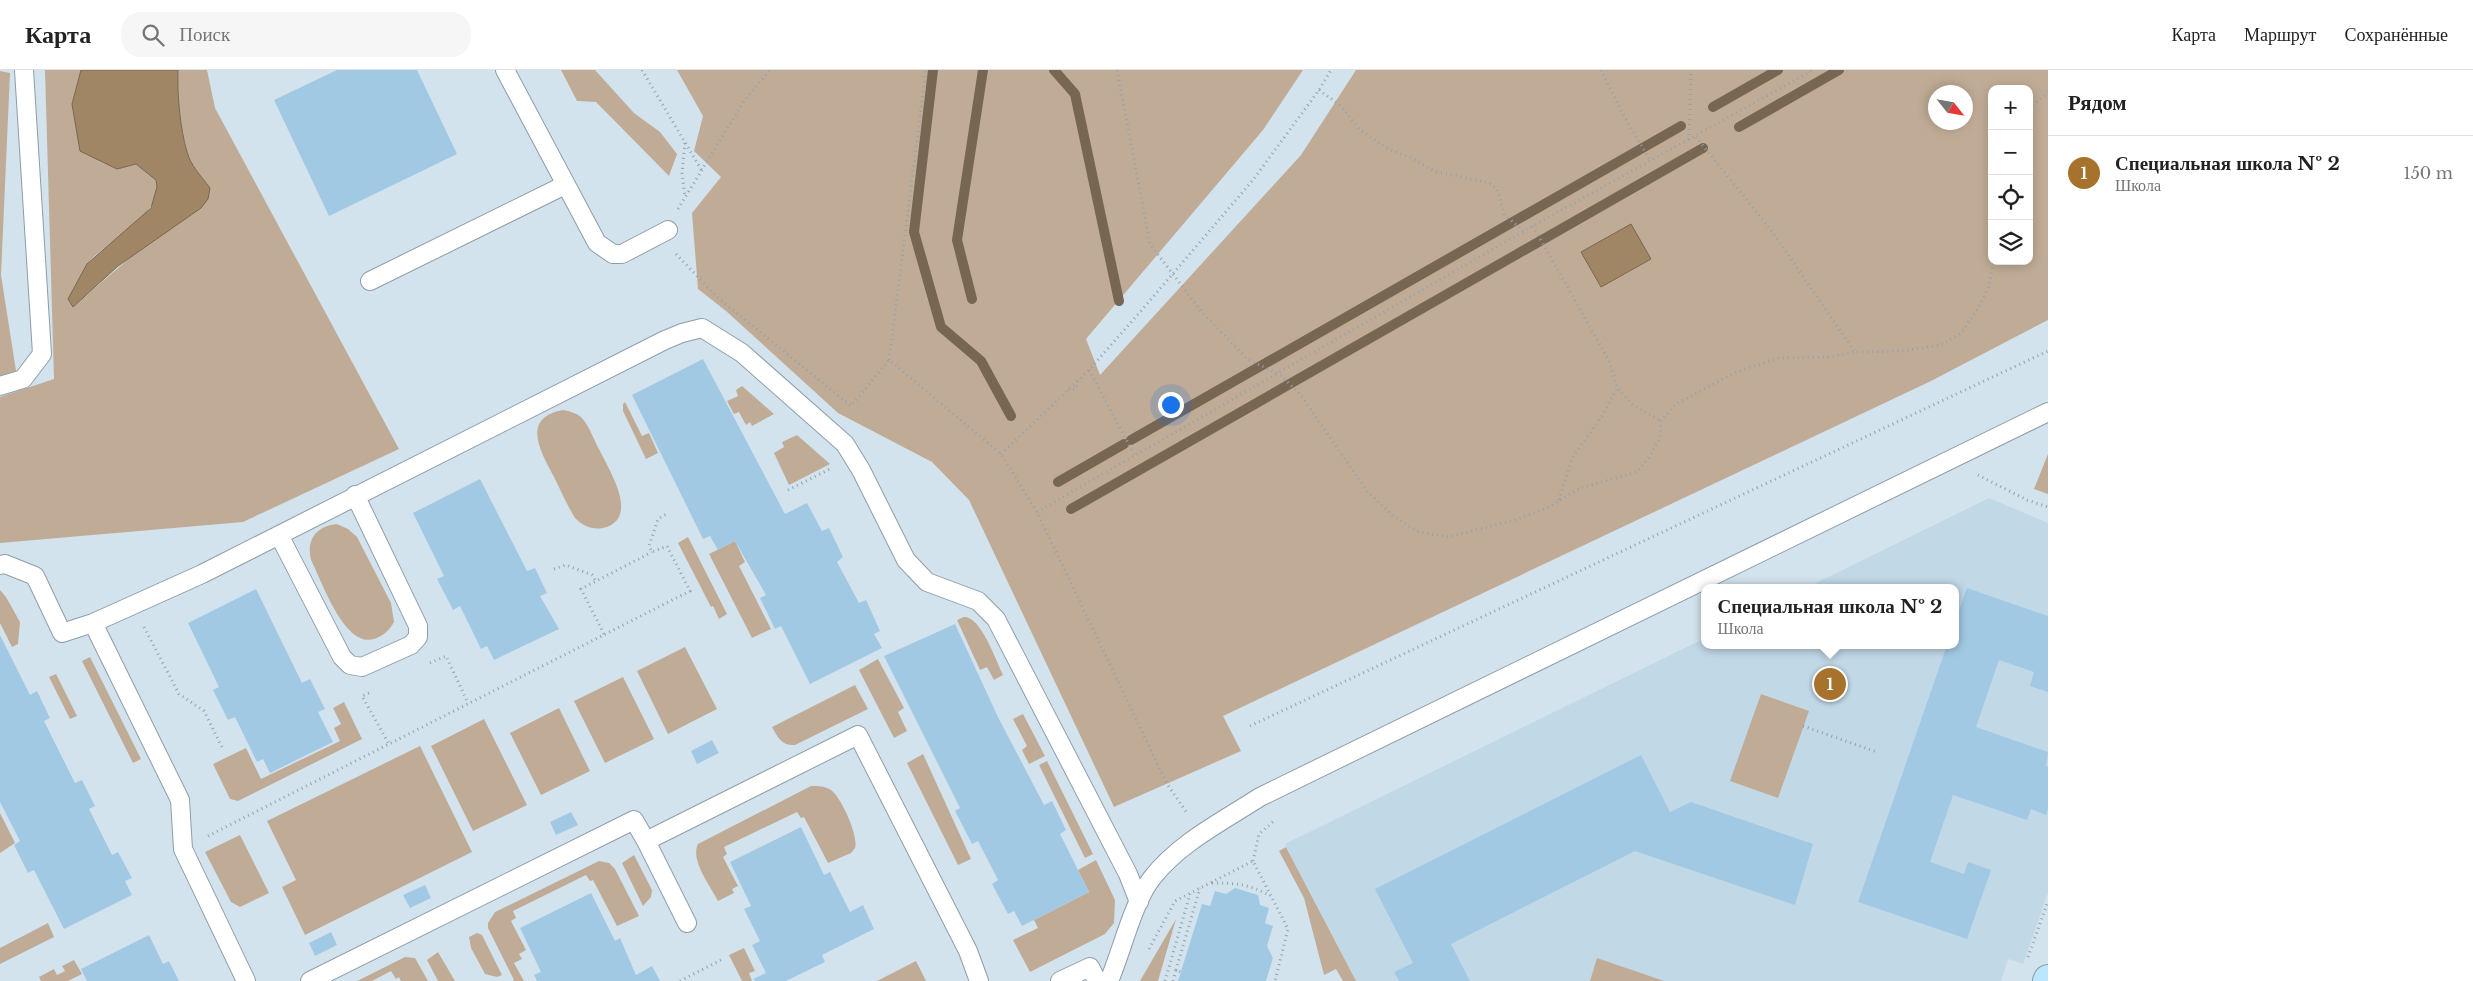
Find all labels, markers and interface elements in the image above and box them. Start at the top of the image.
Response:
search box [121,12,471,57]
text: Карта [25,20,91,49]
icon: search [139,21,167,49]
text: Поиск [179,23,230,46]
text: Карта [2171,24,2216,46]
text: Маршрут [2244,24,2316,46]
text: Сохранённые [2344,24,2448,46]
north arrow [1928,85,1973,130]
map controls [1988,85,2033,265]
button: + [1988,85,2033,130]
text: Рядом [2068,90,2127,116]
button: − [1988,130,2033,175]
text: Специальная школа № 2 [2115,152,2340,175]
text: 1 [2081,163,2087,183]
text: 150 m [2404,163,2453,183]
button: locate [1988,175,2033,220]
text: Школа [2115,175,2161,195]
button: layers [1988,220,2033,265]
your location [1158,392,1184,418]
popup [1701,584,1959,649]
text: Специальная школа № 2 [1718,595,1942,618]
text: Школа [1718,618,1764,638]
pin: 1 [1814,665,1846,703]

